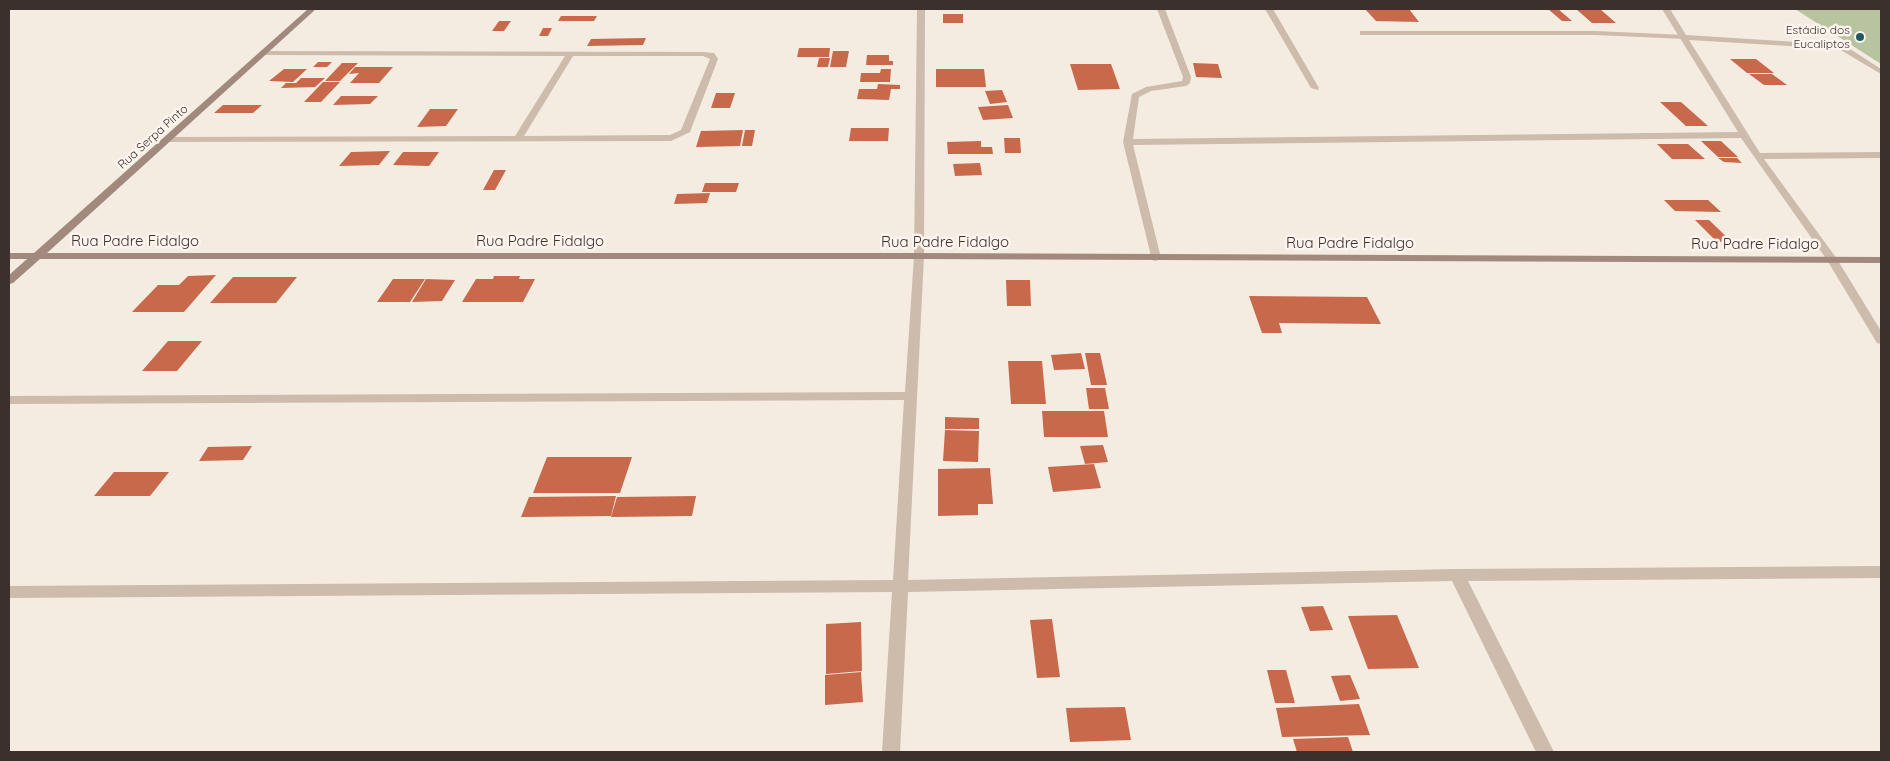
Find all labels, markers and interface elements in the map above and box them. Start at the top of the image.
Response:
place label: Estádio dos Eucaliptos [1786,23,1850,51]
marker: Estádio dos Eucaliptos [1854,31,1866,43]
street label: Rua Serpa Pinto [115,102,191,172]
street label: Rua Padre Fidalgo [71,232,199,250]
street label: Rua Padre Fidalgo [476,232,604,250]
street label: Rua Padre Fidalgo [881,233,1009,251]
street label: Rua Padre Fidalgo [1286,234,1414,252]
street label: Rua Padre Fidalgo [1691,235,1819,253]

